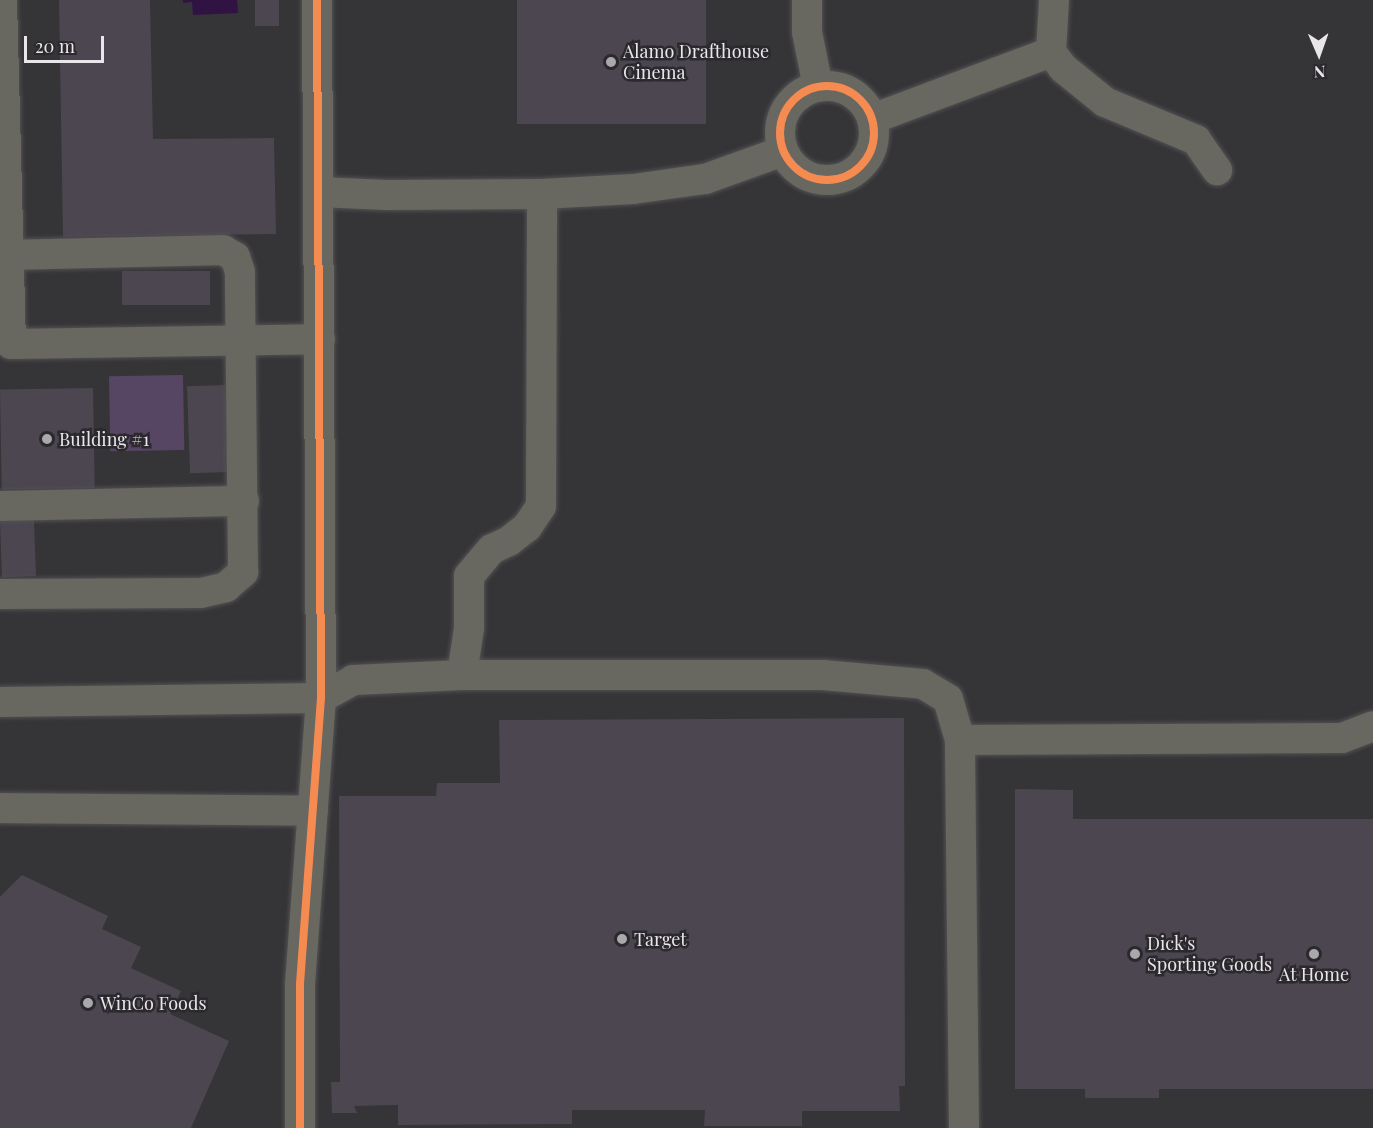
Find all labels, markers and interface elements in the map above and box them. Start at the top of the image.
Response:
scale bar [27,24,106,62]
north arrow [1289,24,1349,84]
text: 20 m [35,34,75,58]
place label: Alamo Drafthouse Cinema [623,41,769,84]
marker: Alamo Drafthouse Cinema [604,55,618,69]
text: N [1314,62,1326,83]
place label: Building #1 [59,428,149,450]
marker: Building #1 [40,432,54,446]
place label: Target [634,928,687,950]
marker: Target [615,932,629,946]
place label: Dick's Sporting Goods [1147,933,1272,976]
marker: Dick's Sporting Goods [1128,947,1142,961]
marker: At Home [1307,947,1321,961]
place label: At Home [1279,963,1349,985]
place label: WinCo Foods [100,992,206,1014]
marker: WinCo Foods [81,996,95,1010]

